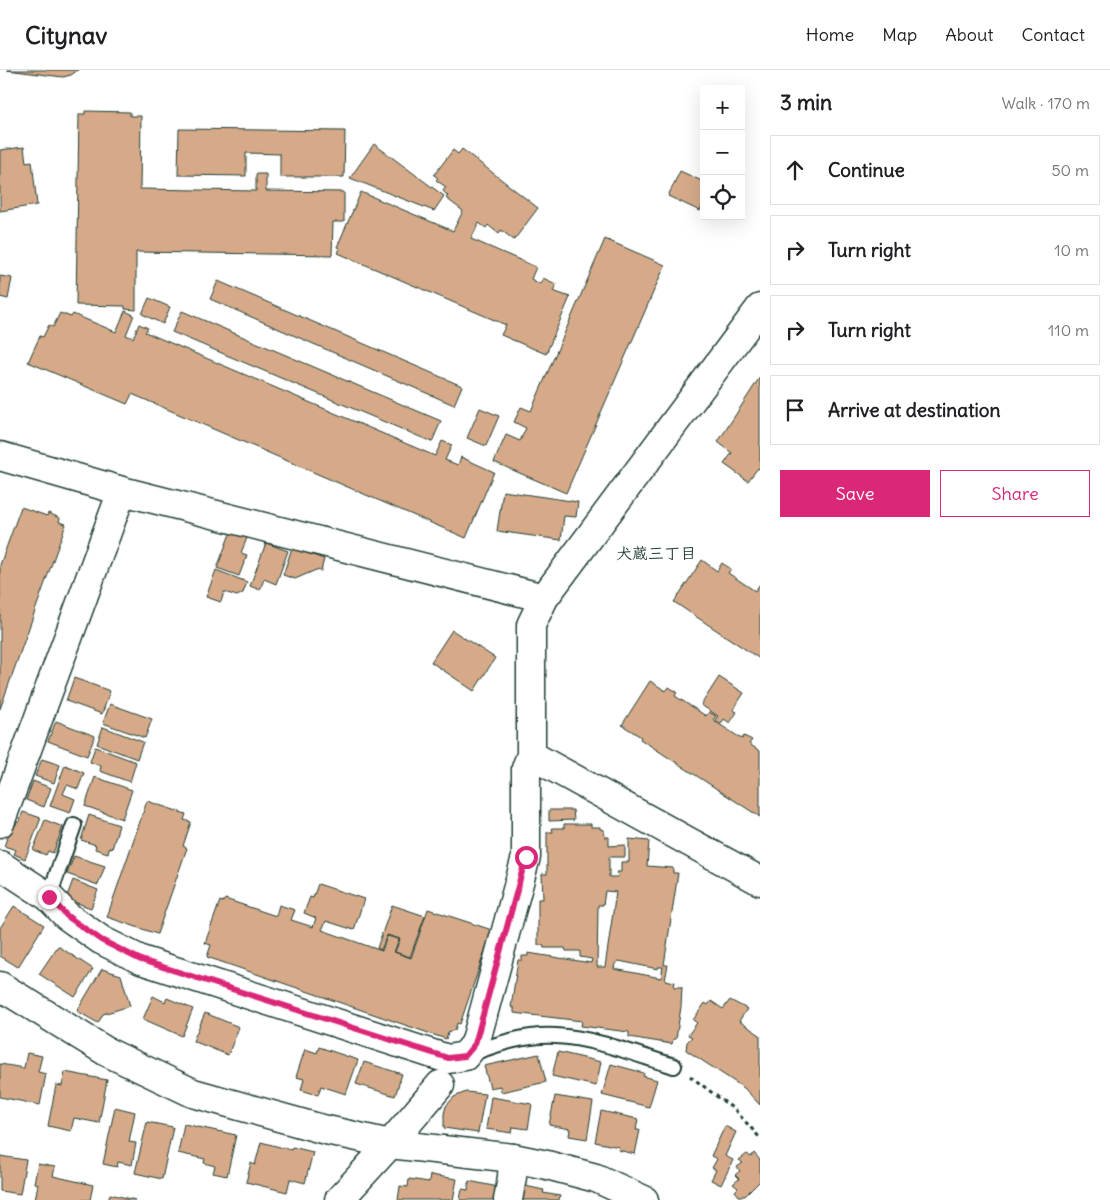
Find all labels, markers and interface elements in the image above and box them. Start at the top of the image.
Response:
text: Citynav [25,20,107,50]
text: Home [806,23,854,46]
text: Map [882,23,917,46]
text: About [945,23,993,46]
text: Contact [1021,23,1085,46]
map controls [700,85,745,220]
button: + [700,85,745,130]
text: 3 min [780,89,832,116]
text: Walk · 170 m [1001,93,1090,113]
button: − [700,130,745,175]
icon: ahead [781,156,809,184]
text: Continue [828,158,905,182]
text: 50 m [1051,160,1089,180]
button: locate [700,175,745,220]
icon: right [781,236,809,264]
text: Turn right [828,238,911,262]
text: 10 m [1054,240,1089,260]
icon: right [781,316,809,344]
text: Turn right [828,318,911,342]
text: 110 m [1048,320,1089,340]
icon: arrive [781,396,809,424]
text: Arrive at destination [828,398,1001,422]
button: Save [780,470,930,517]
button: Share [940,470,1090,517]
district label: 犬蔵三丁目 [616,543,696,563]
route start [515,846,538,869]
route end [38,886,61,909]

